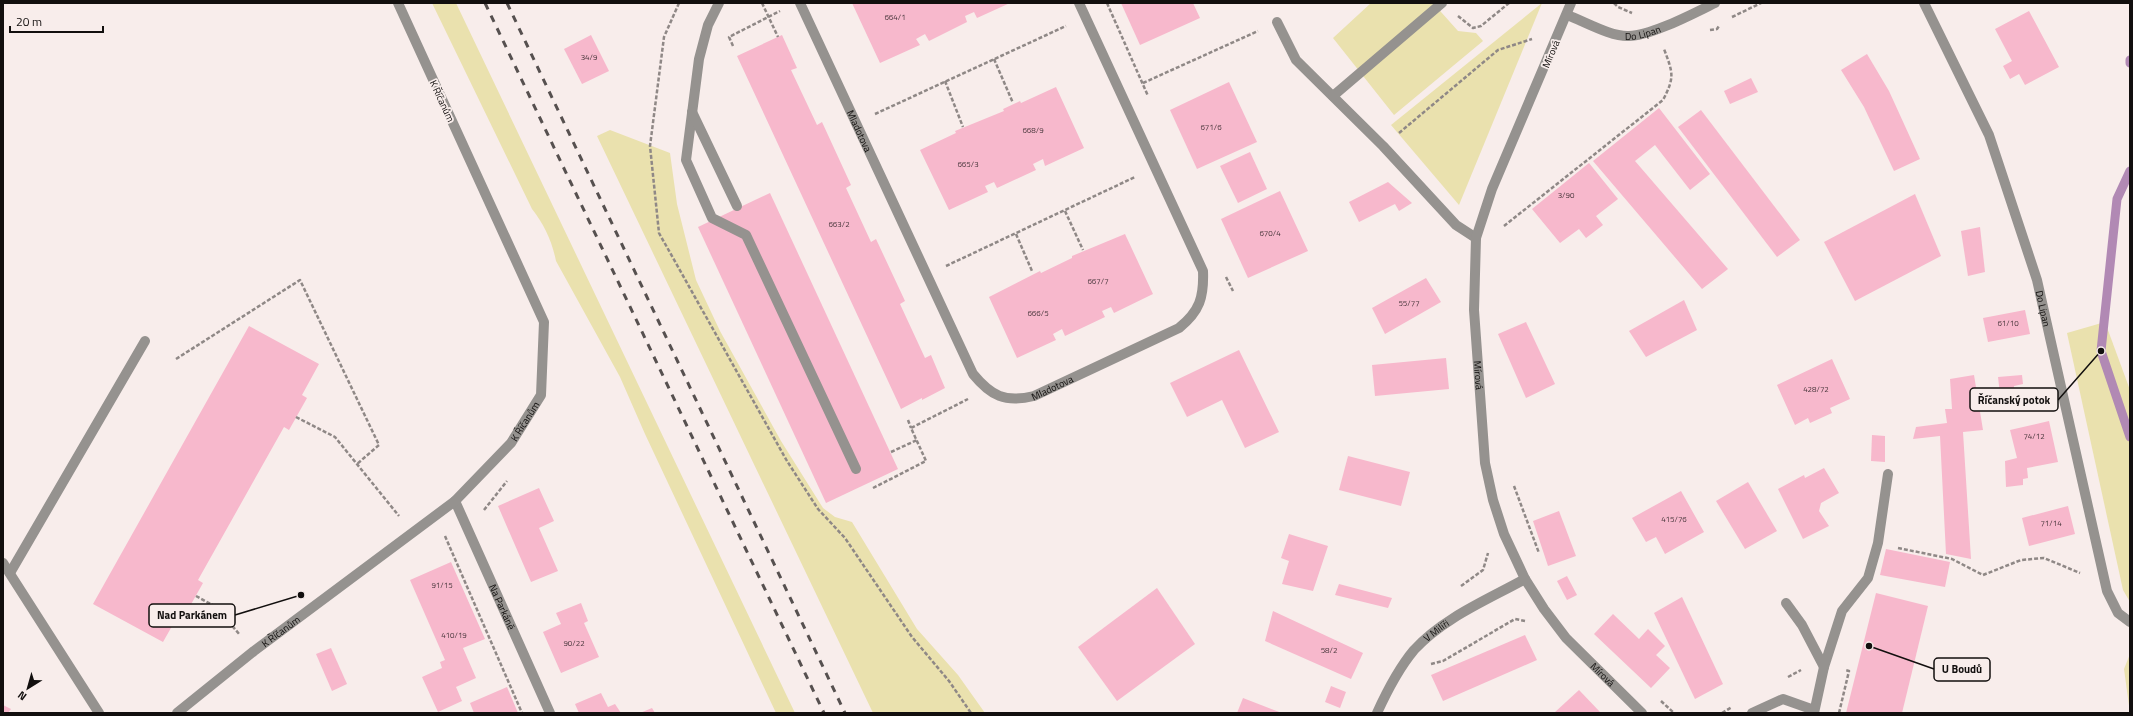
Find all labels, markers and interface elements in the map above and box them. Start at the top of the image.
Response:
scale bar [10,8,103,34]
house number: 664/1 [884,11,906,23]
text: 20 m [16,12,42,31]
street label: Do Lipan [1625,21,1663,44]
street label: Mírová [1538,38,1564,70]
house number: 34/9 [581,51,598,63]
street label: K Říčanům [426,78,458,124]
street label: Mladotova [843,107,876,154]
house number: 671/6 [1200,121,1222,133]
house number: 668/9 [1022,124,1044,136]
house number: 665/3 [957,158,979,170]
house number: 3/90 [1558,189,1575,201]
house number: 663/2 [828,218,850,230]
house number: 670/4 [1259,227,1281,239]
house number: 667/7 [1087,275,1109,287]
street label: Do Lipan [2032,289,2055,328]
house number: 55/77 [1398,297,1420,309]
house number: 666/5 [1027,307,1049,319]
house number: 61/10 [1997,317,2019,329]
street label: Mírová [1470,360,1487,390]
street label: Mladotova [1029,371,1075,404]
house number: 428/72 [1803,383,1829,395]
callout: Říčanský potok [1970,388,2058,411]
text: Říčanský potok [1978,392,2051,408]
street label: K Říčanům [506,398,543,444]
house number: 74/12 [2023,430,2045,442]
house number: 415/76 [1661,513,1687,525]
house number: 71/14 [2040,517,2062,529]
house number: 91/15 [431,579,453,591]
street label: Na Parkáně [486,582,519,632]
callout: Nad Parkánem [149,604,235,627]
text: Nad Parkánem [157,607,227,623]
street label: K Říčanům [258,612,303,651]
street label: V Milíři [1420,615,1452,645]
house number: 410/19 [441,629,467,641]
house number: 90/22 [563,637,585,649]
house number: 58/2 [1321,644,1337,656]
callout: U Boudů [1934,658,1990,681]
street label: Mírová [1587,659,1618,690]
text: U Boudů [1942,661,1982,677]
north arrow [8,668,48,708]
text: N [14,687,30,705]

